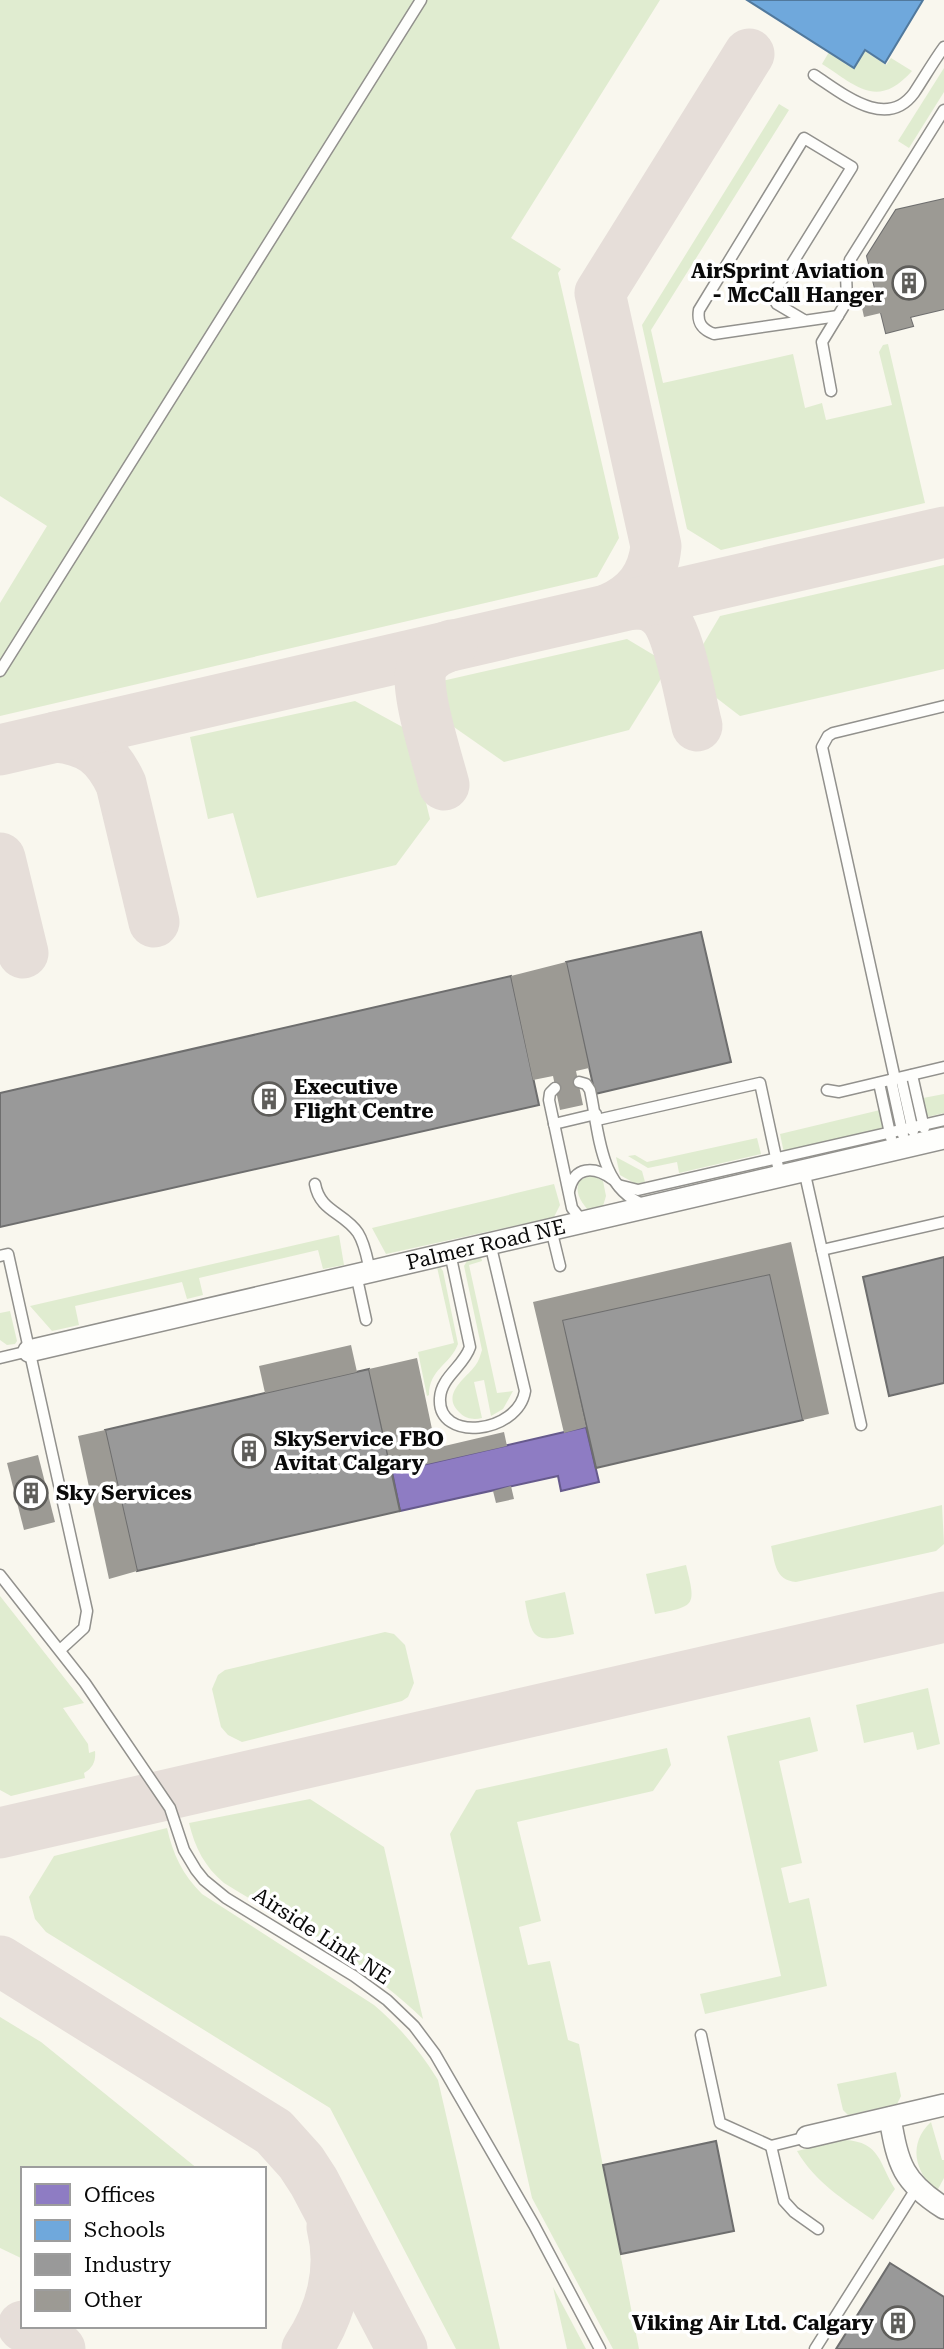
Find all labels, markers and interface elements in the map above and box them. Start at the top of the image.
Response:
place label: AirSprint Aviation - McCall Hanger [691,259,884,307]
building icon: AirSprint Aviation - McCall Hanger [890,264,928,302]
place label: Executive Flight Centre [294,1075,434,1123]
building icon: Executive Flight Centre [250,1080,288,1118]
street label: Palmer Road NE [404,1215,568,1275]
place label: SkyService FBO Avitat Calgary [274,1427,444,1475]
building icon: SkyService FBO Avitat Calgary [230,1432,268,1470]
building icon: Sky Services [12,1474,50,1512]
place label: Sky Services [56,1481,192,1505]
street label: Airside Link NE [249,1883,395,1989]
legend [21,2167,266,2328]
text: Offices [84,2183,155,2207]
text: Schools [84,2218,165,2242]
text: Industry [84,2253,172,2277]
text: Other [84,2288,143,2312]
building icon: Viking Air Ltd. Calgary [879,2304,917,2342]
place label: Viking Air Ltd. Calgary [632,2311,874,2335]

